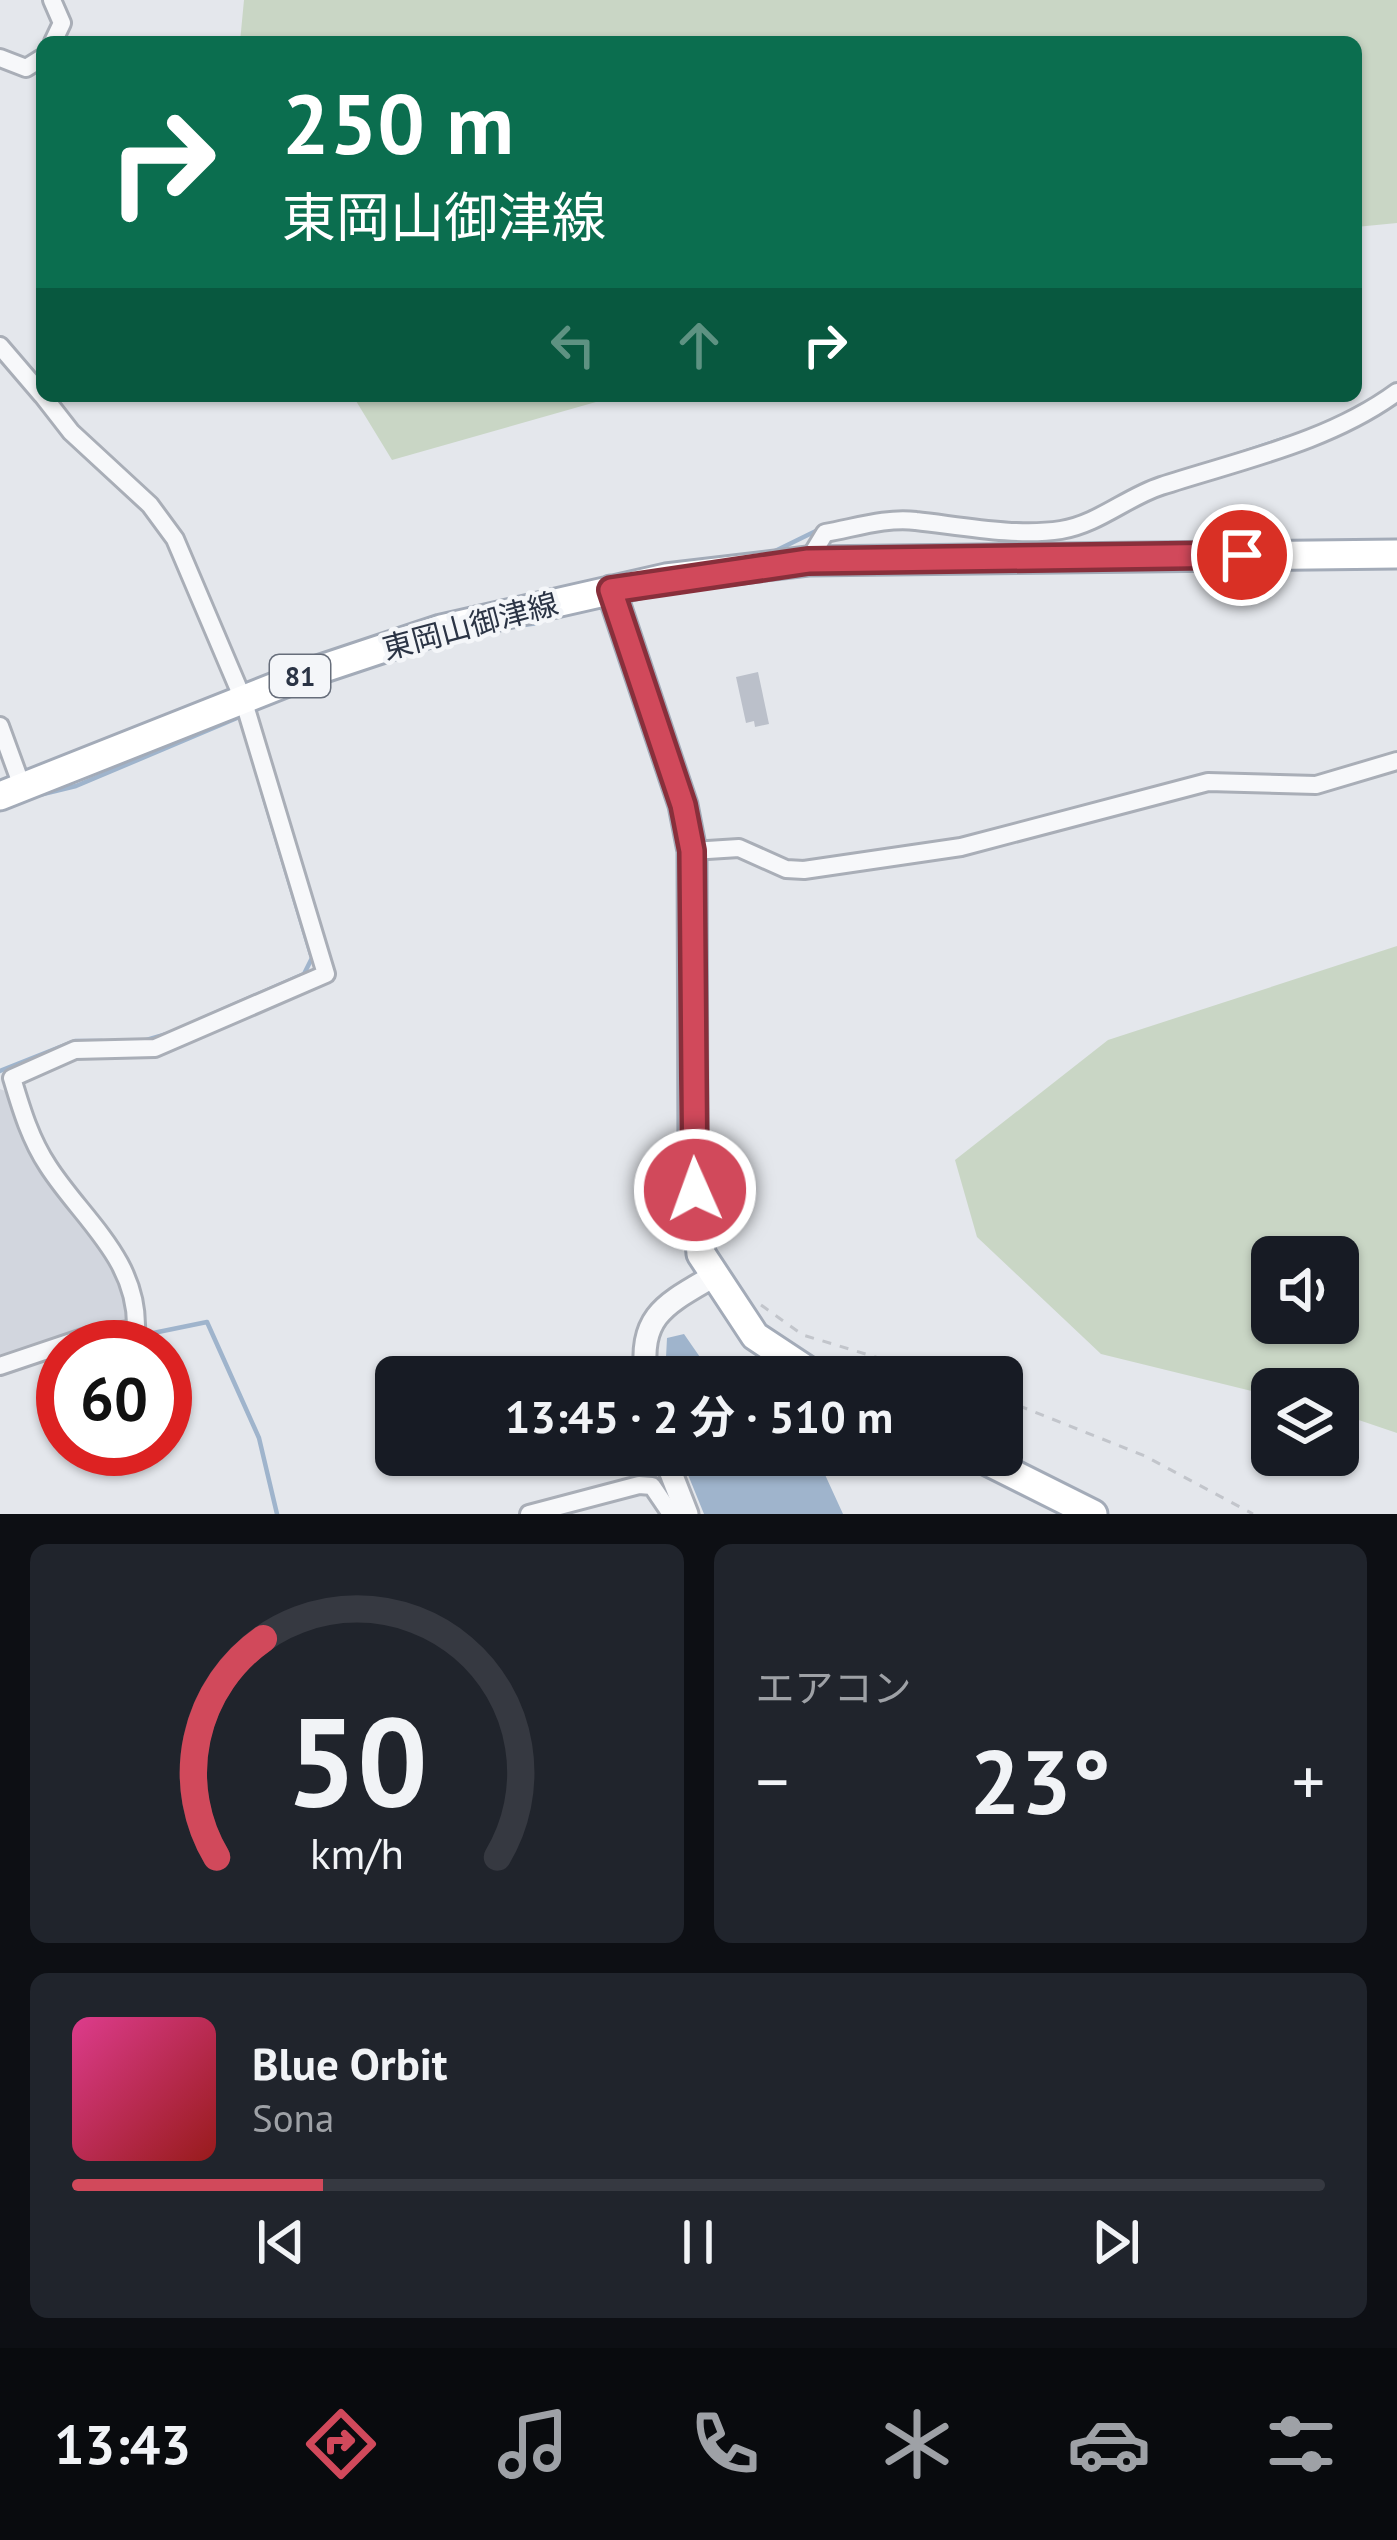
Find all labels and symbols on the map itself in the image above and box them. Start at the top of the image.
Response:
pin [1191,504,1293,606]
street label: 東岡山御津線 [378,583,562,667]
road number: 81 [270,655,330,697]
position arrow [632,1127,758,1253]
speed limit sign: 60 [36,1320,192,1476]

